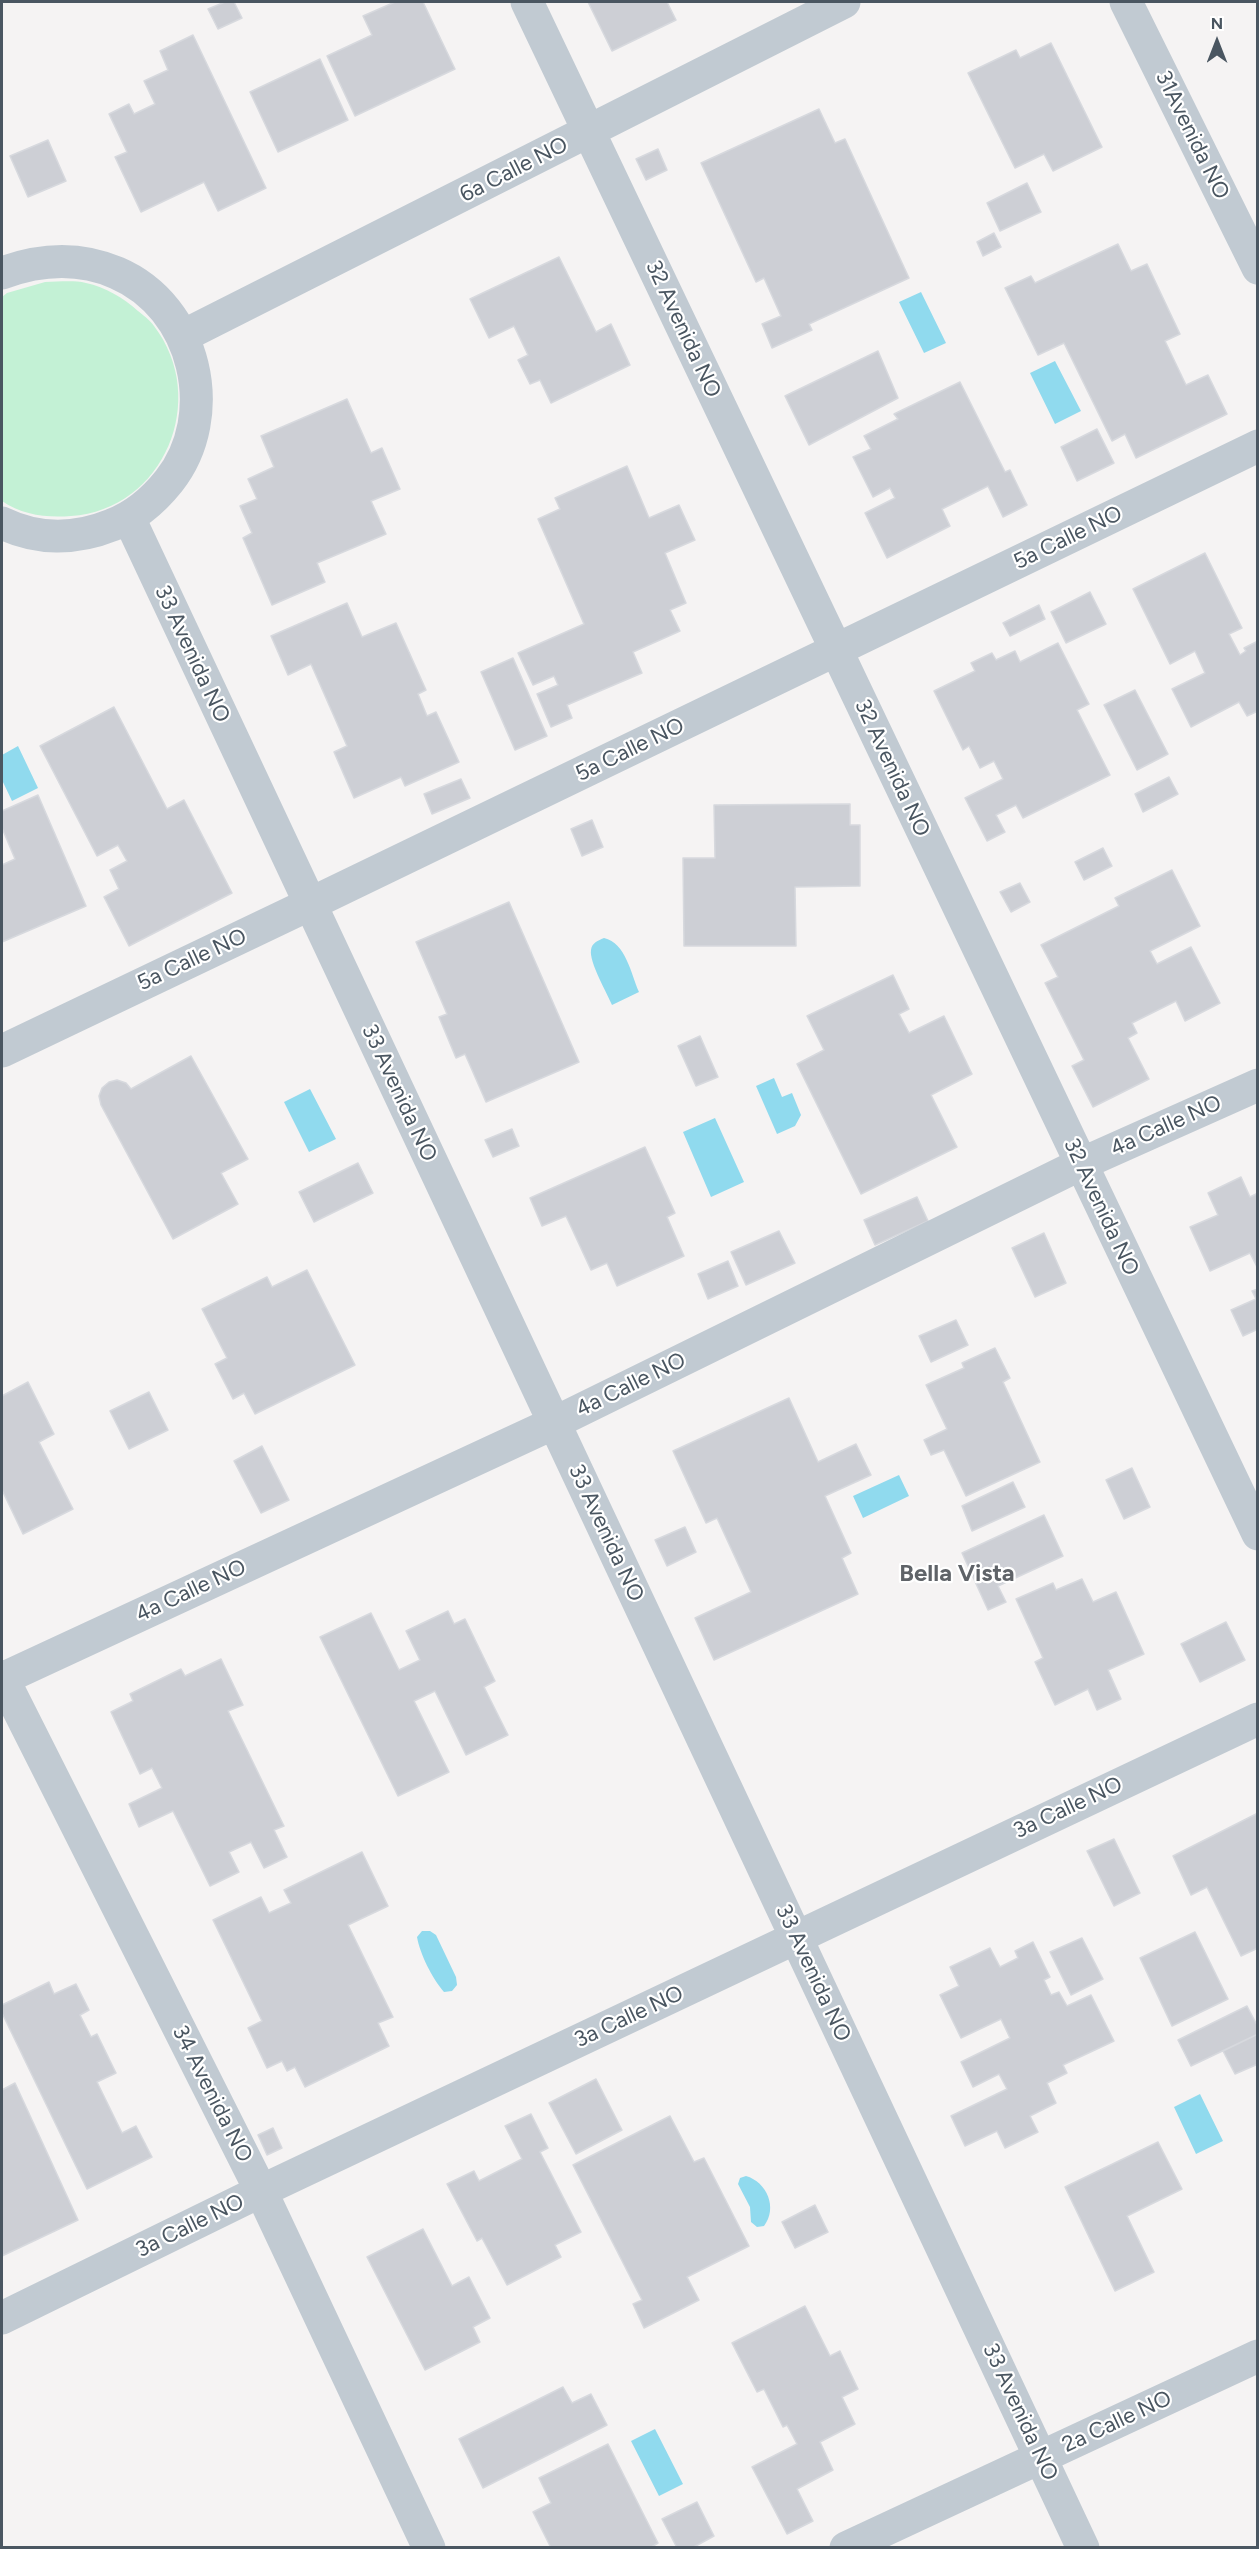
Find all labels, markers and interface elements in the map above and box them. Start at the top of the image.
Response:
north arrow [1187,12,1247,72]
text: N [1211,14,1223,33]
street label: 31Avenida NO [1149,66,1235,204]
street label: 6a Calle NO [456,132,572,208]
street label: 32 Avenida NO [640,256,726,402]
street label: 5a Calle NO [1009,500,1127,576]
street label: 33 Avenida NO [149,581,235,727]
street label: 32 Avenida NO [849,695,935,841]
street label: 5a Calle NO [571,712,689,788]
street label: 5a Calle NO [133,923,251,997]
street label: 33 Avenida NO [356,1020,442,1166]
street label: 4a Calle NO [1106,1090,1226,1162]
street label: 32 Avenida NO [1058,1134,1144,1280]
street label: 4a Calle NO [572,1347,690,1423]
street label: 33 Avenida NO [563,1460,649,1606]
street label: 4a Calle NO [132,1554,250,1628]
district label: Bella Vista [899,1560,1015,1588]
street label: 3a Calle NO [1009,1771,1127,1845]
street label: 33 Avenida NO [770,1900,856,2046]
street label: 3a Calle NO [570,1980,688,2054]
street label: 34 Avenida NO [166,2021,258,2167]
street label: 3a Calle NO [132,2189,248,2263]
street label: 33 Avenida NO [977,2339,1063,2485]
street label: 2a Calle NO [1058,2385,1176,2459]

